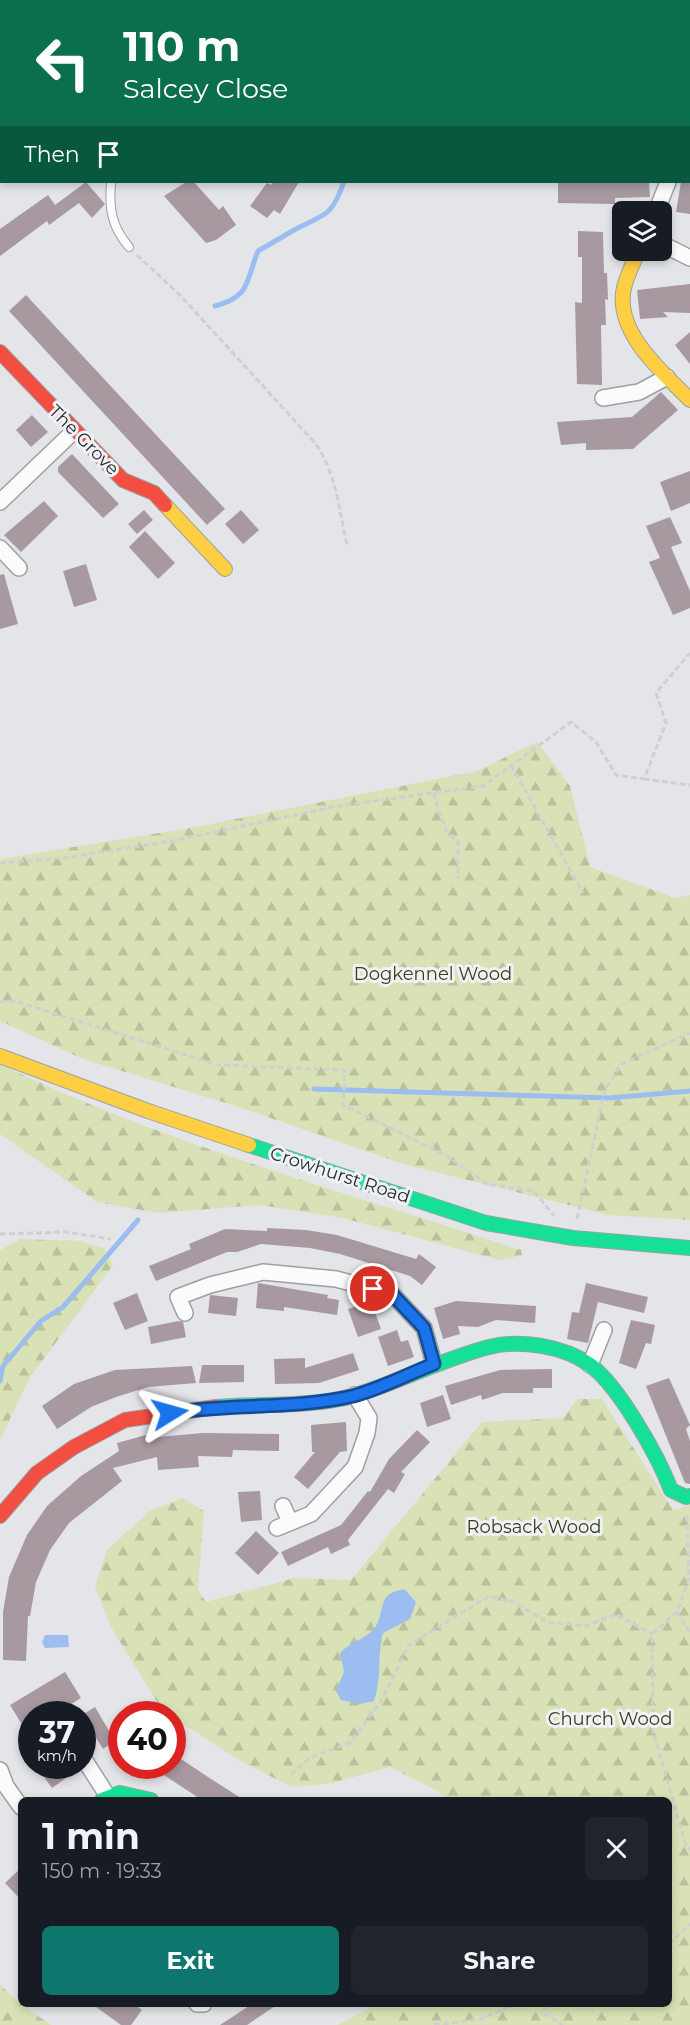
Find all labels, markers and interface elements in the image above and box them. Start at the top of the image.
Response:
text: 110 m [123,20,240,72]
icon: left [24,24,102,102]
text: Salcey Close [123,72,288,105]
icon: arrive [92,138,125,171]
text: Then [24,141,80,168]
map controls [612,201,672,261]
button: layers [612,201,672,261]
street label: The Grove [44,400,124,480]
park label: Dogkennel Wood [354,963,512,985]
street label: Crowhurst Road [267,1142,413,1208]
pin [347,1263,398,1314]
icon: arrive [356,1272,389,1305]
position arrow [138,1381,202,1445]
park label: Robsack Wood [466,1516,602,1538]
speed limit sign: 40 [108,1701,186,1779]
park label: Church Wood [548,1708,672,1730]
text: 37 [39,1714,75,1751]
text: km/h [37,1746,77,1765]
text: 1 min [42,1814,140,1858]
button: close [585,1817,648,1880]
text: 150 m · 19:33 [42,1859,162,1883]
button: Exit [42,1926,339,1995]
button: Share [351,1926,648,1995]

